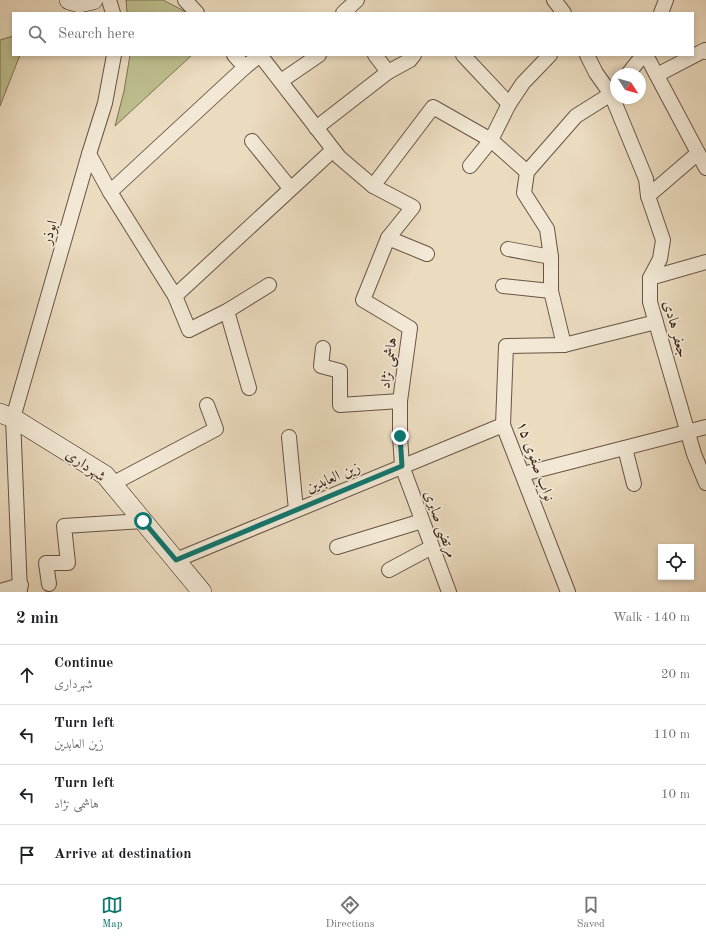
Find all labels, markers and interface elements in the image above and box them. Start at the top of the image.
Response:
search box [12,12,694,56]
icon: search [26,23,48,45]
text: Search here [58,27,135,42]
north arrow [610,68,646,104]
street label: ابوذر [39,219,61,248]
street label: جعفر هادی [659,299,689,360]
street label: هاشمی نژاد [378,337,402,390]
street label: نواب صفوی ۱۵ [513,420,556,504]
route end [391,427,409,445]
street label: شهرداری [62,447,108,486]
street label: زین العابدین [304,460,363,496]
street label: مرتضی صابری [419,489,459,561]
route start [134,512,152,530]
map controls [658,544,694,580]
button: locate [658,544,694,580]
text: 2 min [16,610,59,627]
text: Walk · 140 m [613,611,690,624]
text: Continue [54,656,113,671]
icon: ahead [16,664,38,686]
text: 20 m [661,668,690,681]
text: شهرداری [54,678,93,691]
text: Turn left [54,716,114,731]
icon: left [16,724,38,746]
text: 110 m [653,728,690,741]
text: زین العابدین [54,738,104,751]
text: Turn left [54,776,114,791]
icon: left [16,784,38,806]
text: 10 m [661,788,690,801]
text: هاشمی نژاد [54,798,99,811]
icon: arrive [16,844,38,866]
text: Arrive at destination [54,847,192,862]
tab: Map [101,894,123,932]
tab: Directions [326,894,374,932]
tab: Saved [577,894,605,932]

